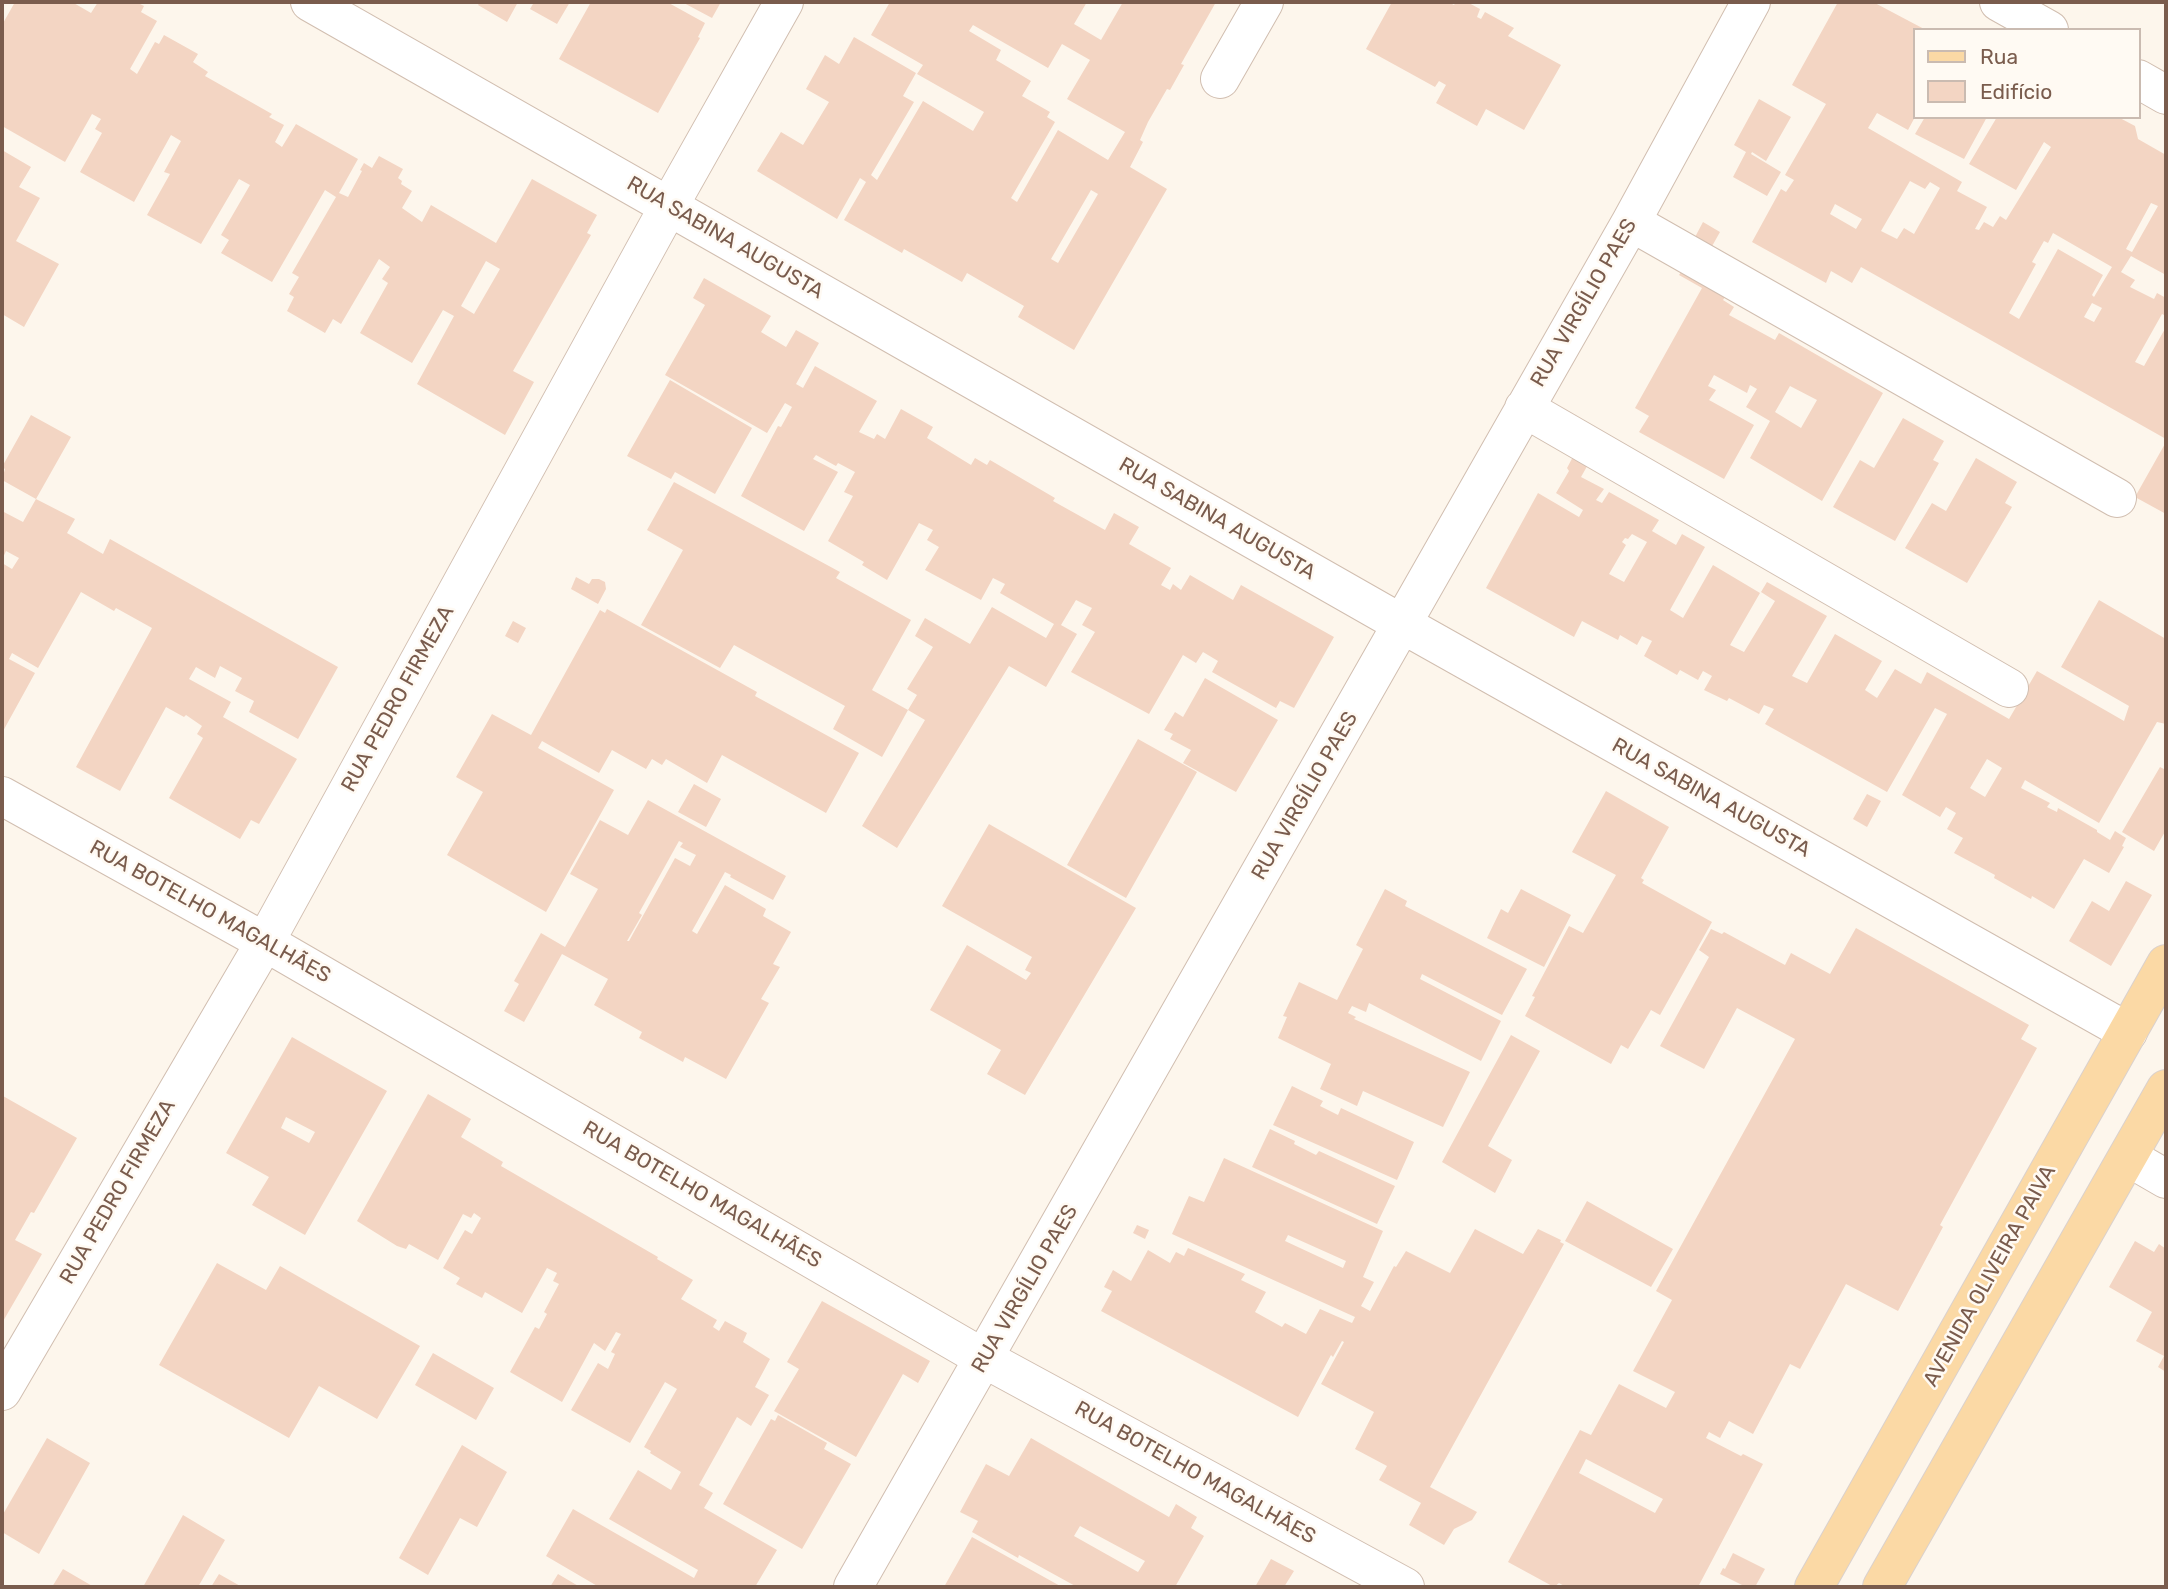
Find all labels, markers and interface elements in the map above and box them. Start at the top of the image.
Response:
legend [1912,28,2140,119]
text: Rua [1980,44,2018,69]
text: Edifício [1980,79,2052,104]
street label: RUA SABINA AUGUSTA [622,171,828,305]
street label: RUA VIRGÍLIO PAES [1526,214,1642,392]
street label: RUA SABINA AUGUSTA [1114,452,1320,586]
street label: RUA PEDRO FIRMEZA [336,601,460,797]
street label: RUA VIRGÍLIO PAES [1247,707,1363,885]
street label: RUA SABINA AUGUSTA [1607,733,1815,863]
street label: RUA BOTELHO MAGALHÃES [85,835,335,989]
street label: RUA PEDRO FIRMEZA [55,1095,181,1289]
street label: RUA BOTELHO MAGALHÃES [578,1116,826,1274]
street label: AVENIDA OLIVEIRA PAIVA [1919,1161,2061,1391]
street label: RUA VIRGÍLIO PAES [967,1200,1083,1378]
street label: RUA BOTELHO MAGALHÃES [1070,1396,1320,1550]

